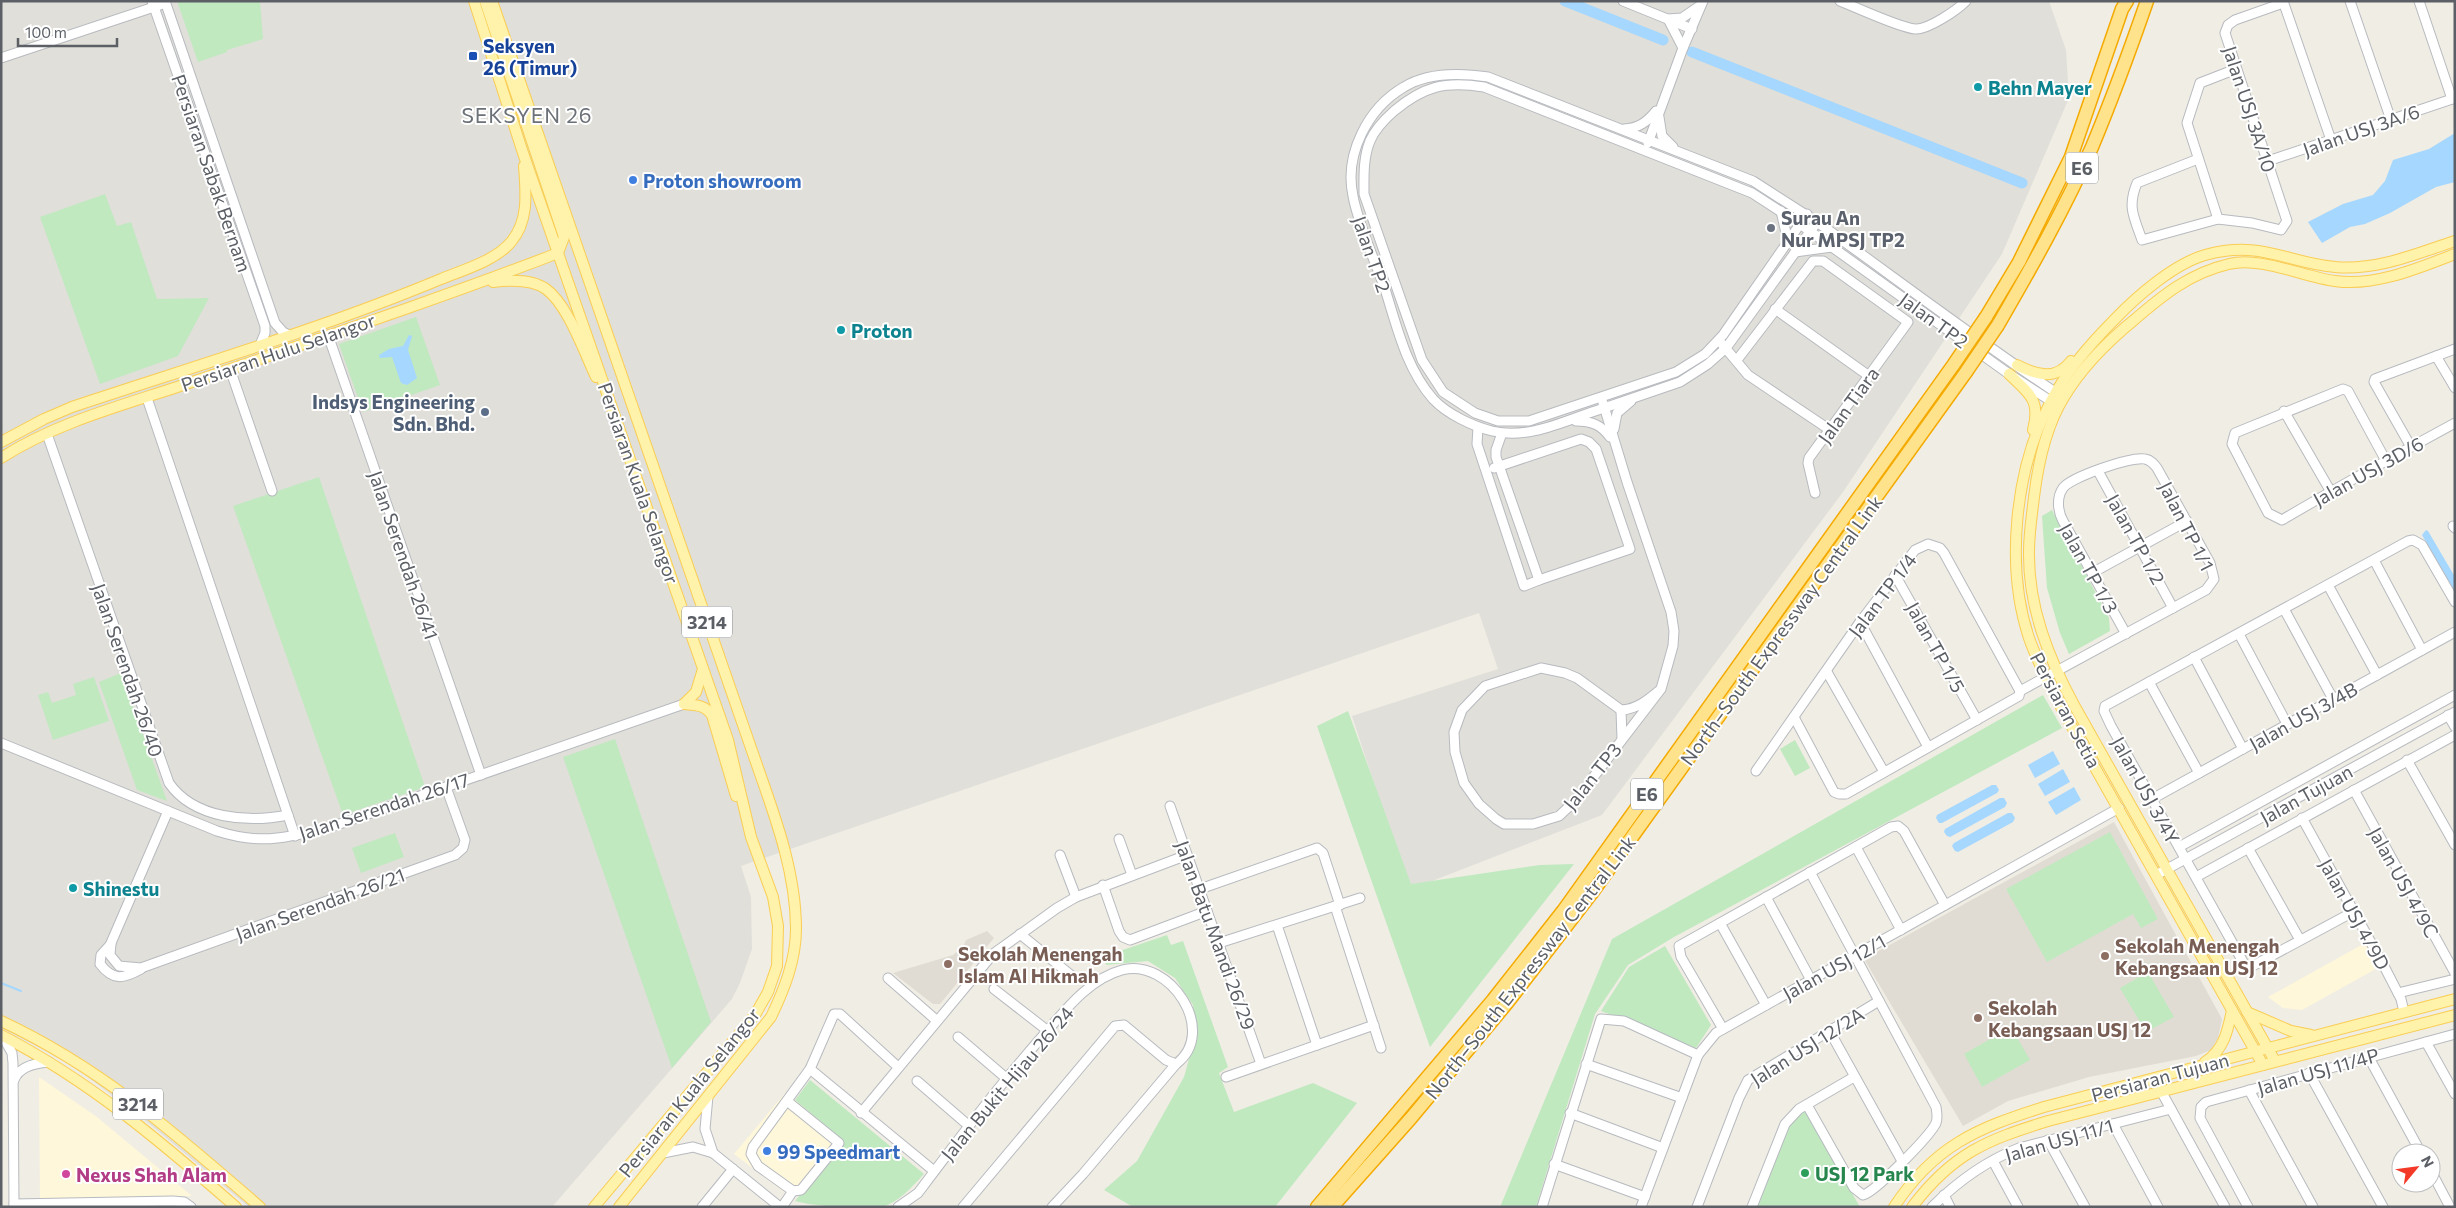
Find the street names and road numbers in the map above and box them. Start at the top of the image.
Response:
street label: Jalan USJ 3A/10 [2219,43,2281,175]
street label: Persiaran Sabak Bernam [167,71,257,275]
street label: Jalan USJ 3A/6 [2300,99,2422,161]
road number: E6 [2066,152,2098,184]
street label: Jalan TP2 [1348,213,1396,295]
street label: Jalan TP2 [1895,287,1973,353]
street label: Persiaran Hulu Selangor [178,308,379,396]
street label: Jalan Tiara [1813,362,1883,448]
street label: Persiaran Kuala Selangor [594,379,684,587]
street label: Jalan USJ 3D/6 [2309,431,2427,511]
street label: Jalan Serendah 26/41 [364,468,444,642]
street label: Jalan TP 1/1 [2155,477,2219,575]
street label: North–South Expressway Central Link [1675,490,1887,770]
street label: Jalan TP 1/2 [2102,490,2170,588]
street label: Jalan TP 1/3 [2055,519,2123,617]
street label: Jalan TP 1/4 [1843,549,1921,641]
street label: Jalan Serendah 26/40 [88,580,168,760]
street label: Jalan TP 1/5 [1902,598,1970,696]
road number: 3214 [682,606,732,638]
street label: Persiaran Setia [2026,648,2106,772]
street label: Jalan USJ 3/4B [2245,677,2361,755]
street label: Jalan USJ 3/4Y [2107,732,2185,848]
street label: Jalan TP3 [1558,738,1626,814]
street label: Jalan Tujuan [2256,759,2356,829]
street label: Jalan Serendah 26/17 [296,768,472,844]
road number: E6 [1631,779,1663,810]
street label: Jalan USJ 4/9C [2364,823,2444,941]
street label: North–South Expressway Central Link [1420,831,1640,1103]
street label: Jalan Batu Mandi 26/29 [1171,837,1261,1033]
street label: Jalan USJ 4/9D [2315,854,2395,974]
street label: Jalan Serendah 26/21 [232,863,408,945]
street label: Jalan USJ 12/1 [1778,929,1890,1005]
street label: Jalan Bukit Hijau 26/24 [936,1001,1078,1165]
street label: Persiaran Kuala Selangor [613,1002,765,1181]
street label: Jalan USJ 12/2A [1746,1002,1868,1090]
street label: Jalan USJ 11/4P [2255,1043,2382,1099]
street label: Persiaran Tujuan [2089,1048,2231,1106]
road number: 3214 [113,1088,163,1120]
street label: Jalan USJ 11/1 [2002,1114,2116,1166]

